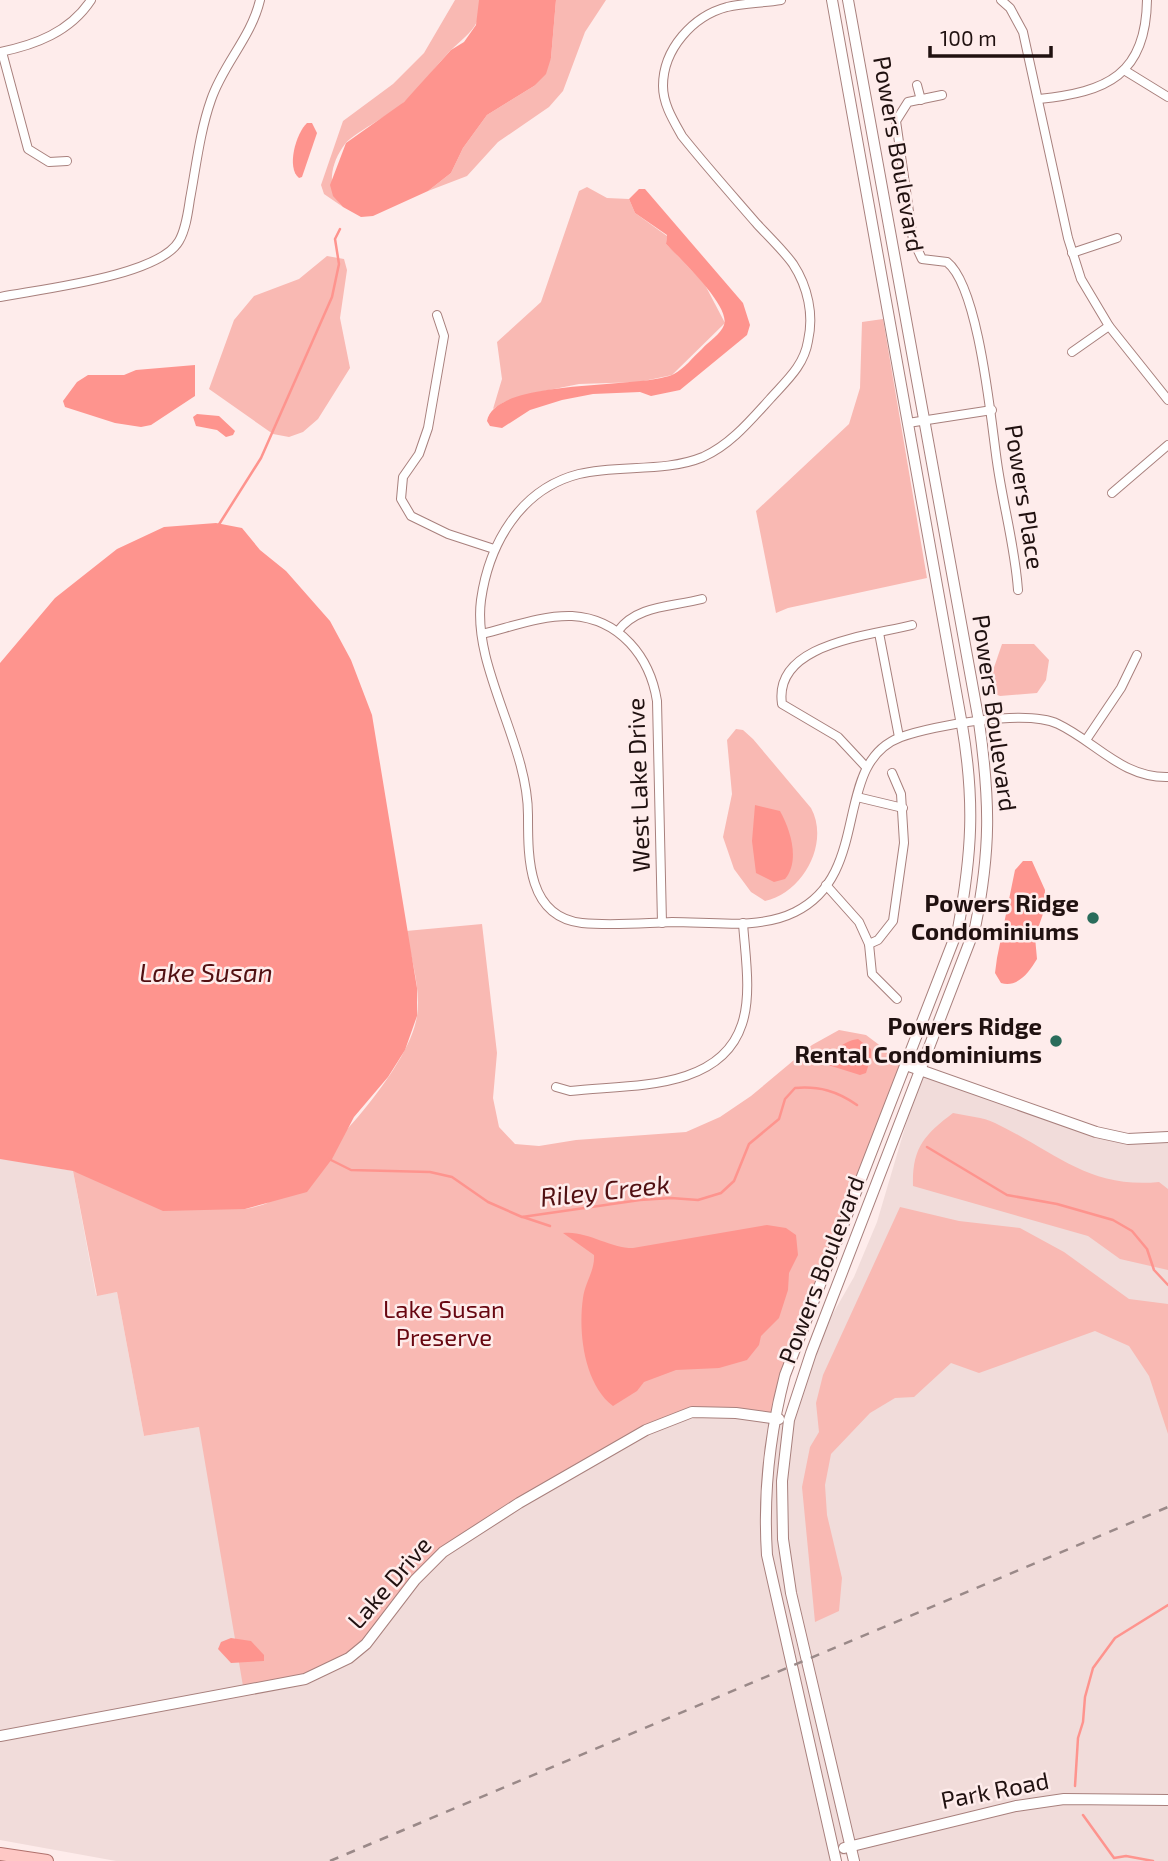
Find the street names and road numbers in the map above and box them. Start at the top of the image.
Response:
street label: Powers Boulevard [868,54,931,254]
street label: Powers Place [1000,422,1051,571]
street label: Powers Boulevard [967,613,1024,813]
street label: West Lake Drive [620,697,655,873]
street label: Powers Boulevard [772,1172,870,1367]
street label: Lake Drive [341,1530,437,1634]
street label: Park Road [938,1765,1051,1814]

